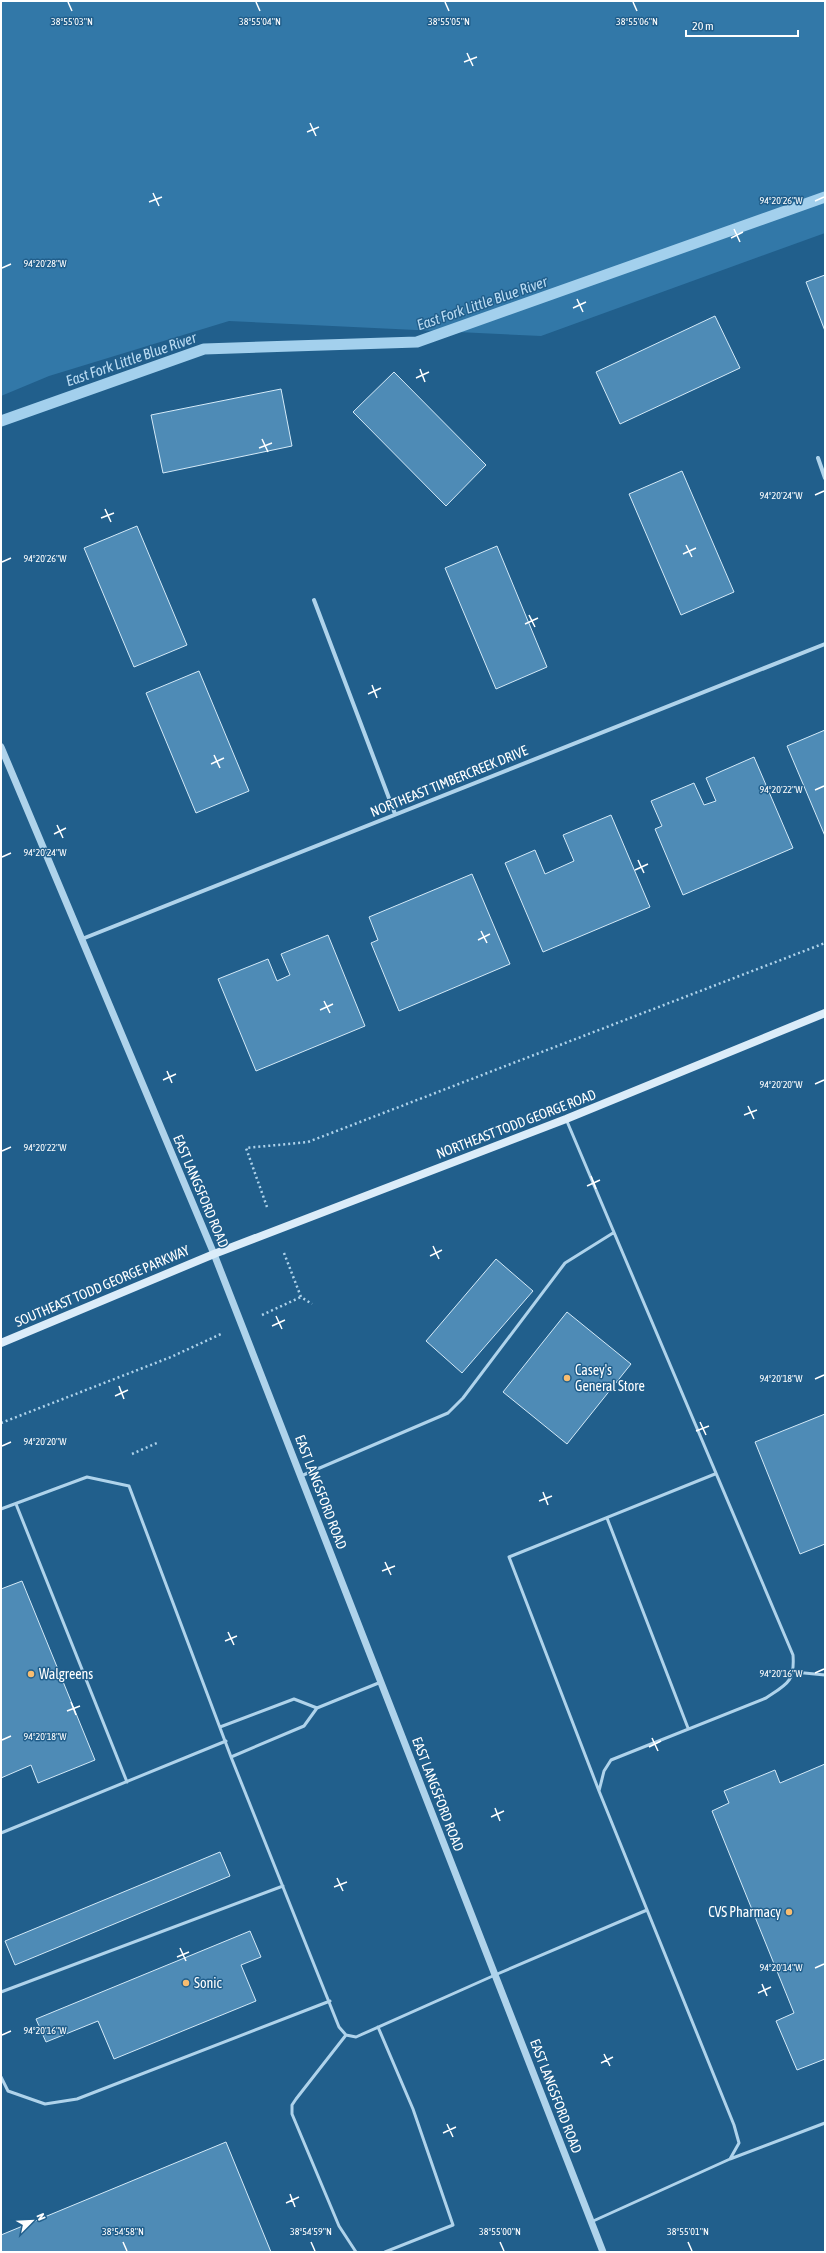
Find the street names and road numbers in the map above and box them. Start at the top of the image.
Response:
street label: NORTHEAST TIMBERCREEK DRIVE [368,742,530,820]
street label: NORTHEAST TODD GEORGE ROAD [434,1086,598,1162]
street label: EAST LANGSFORD ROAD [170,1132,232,1250]
street label: SOUTHEAST TODD GEORGE PARKWAY [12,1242,192,1330]
street label: EAST LANGSFORD ROAD [292,1433,350,1551]
street label: EAST LANGSFORD ROAD [409,1735,467,1853]
street label: EAST LANGSFORD ROAD [527,2037,585,2155]

